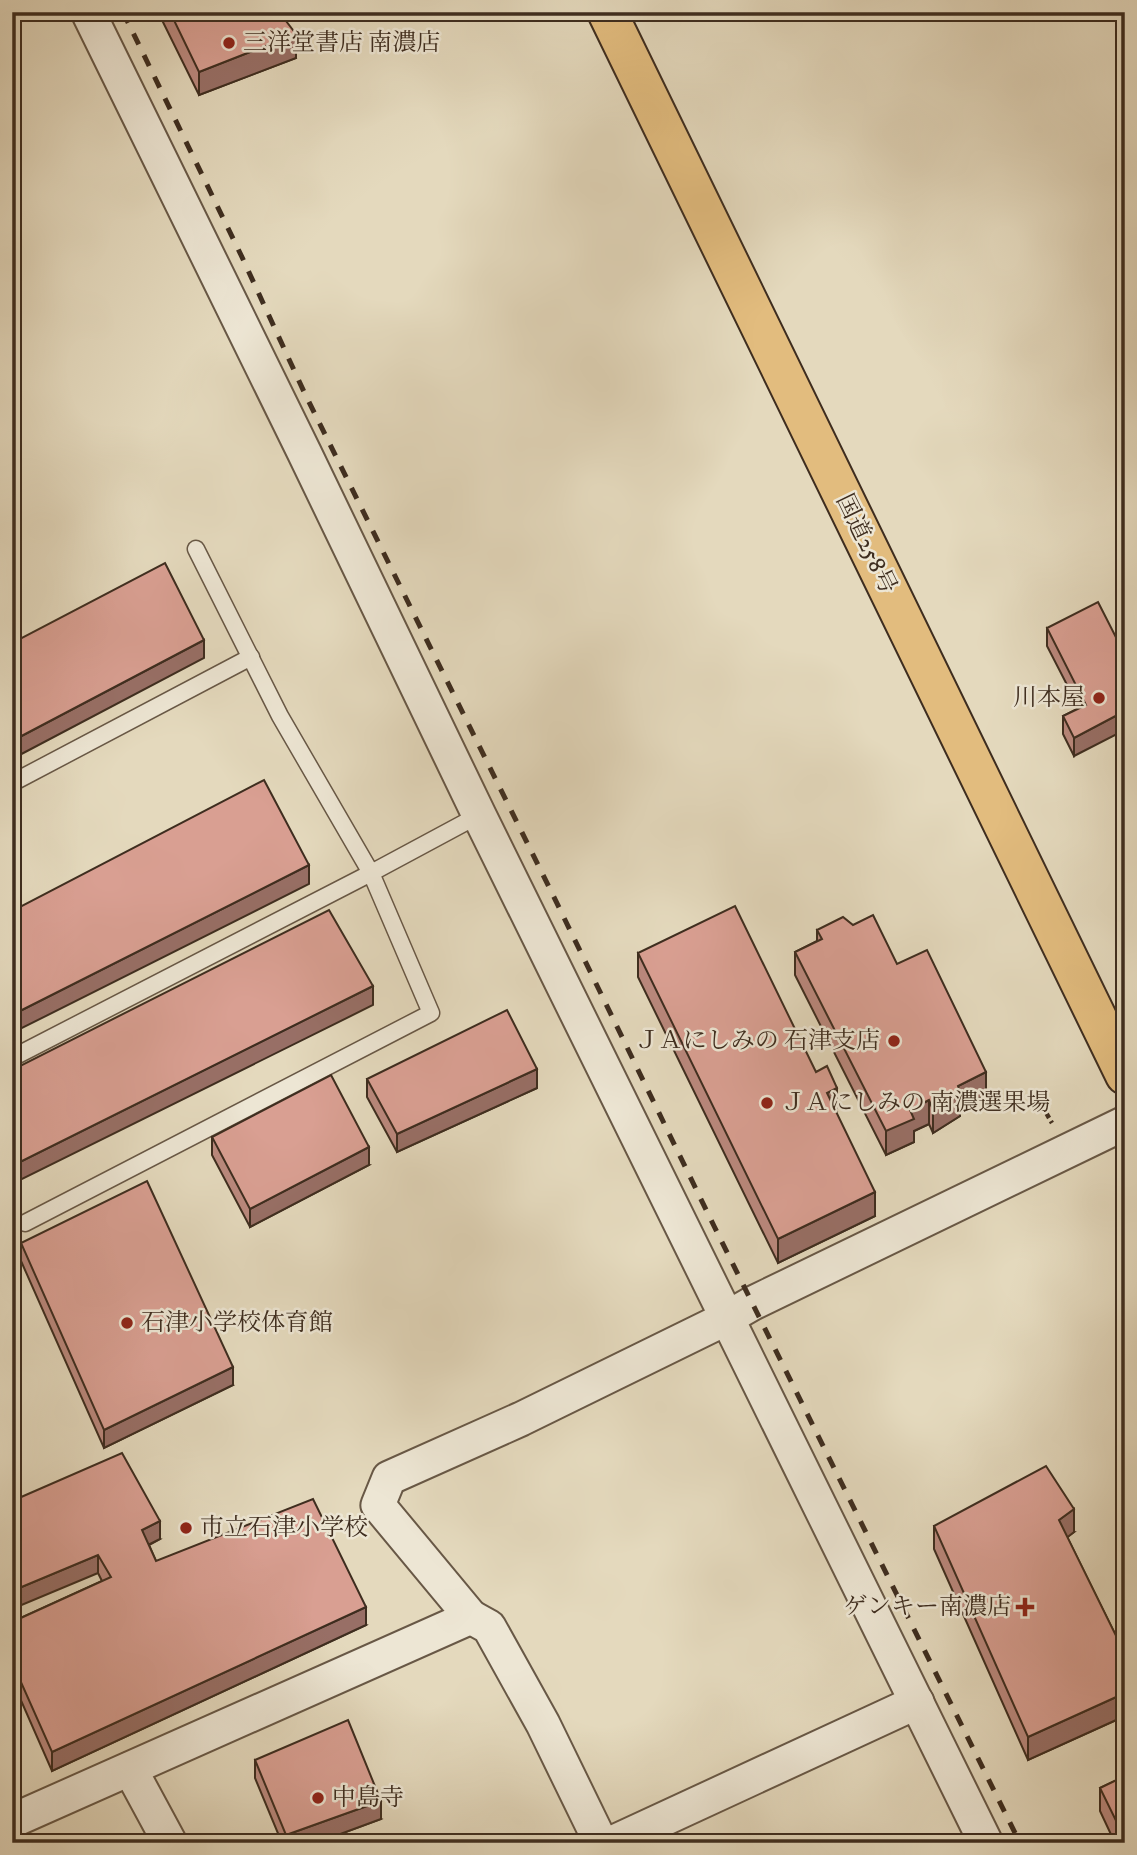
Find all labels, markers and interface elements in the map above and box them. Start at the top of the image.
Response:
place label: 三洋堂書店 南濃店 [243,28,440,58]
marker: 三洋堂書店 南濃店 [221,35,237,51]
street label: 国道258号 [829,489,903,599]
place label: 川本屋 [1013,683,1085,713]
marker: 川本屋 [1091,690,1107,706]
place label: ＪＡにしみの 石津支店 [635,1026,880,1056]
marker: ＪＡにしみの 石津支店 [886,1033,902,1049]
place label: ＪＡにしみの 南濃選果場 [781,1088,1050,1118]
marker: ＪＡにしみの 南濃選果場 [759,1095,775,1111]
place label: 石津小学校体育館 [141,1308,333,1338]
marker: 石津小学校体育館 [119,1315,135,1331]
place label: 市立石津小学校 [200,1513,368,1543]
marker: 市立石津小学校 [178,1520,194,1536]
place label: ゲンキー南濃店 [843,1592,1011,1622]
marker: ゲンキー南濃店 [1017,1599,1033,1615]
place label: 中島寺 [332,1783,404,1813]
marker: 中島寺 [310,1790,326,1806]

